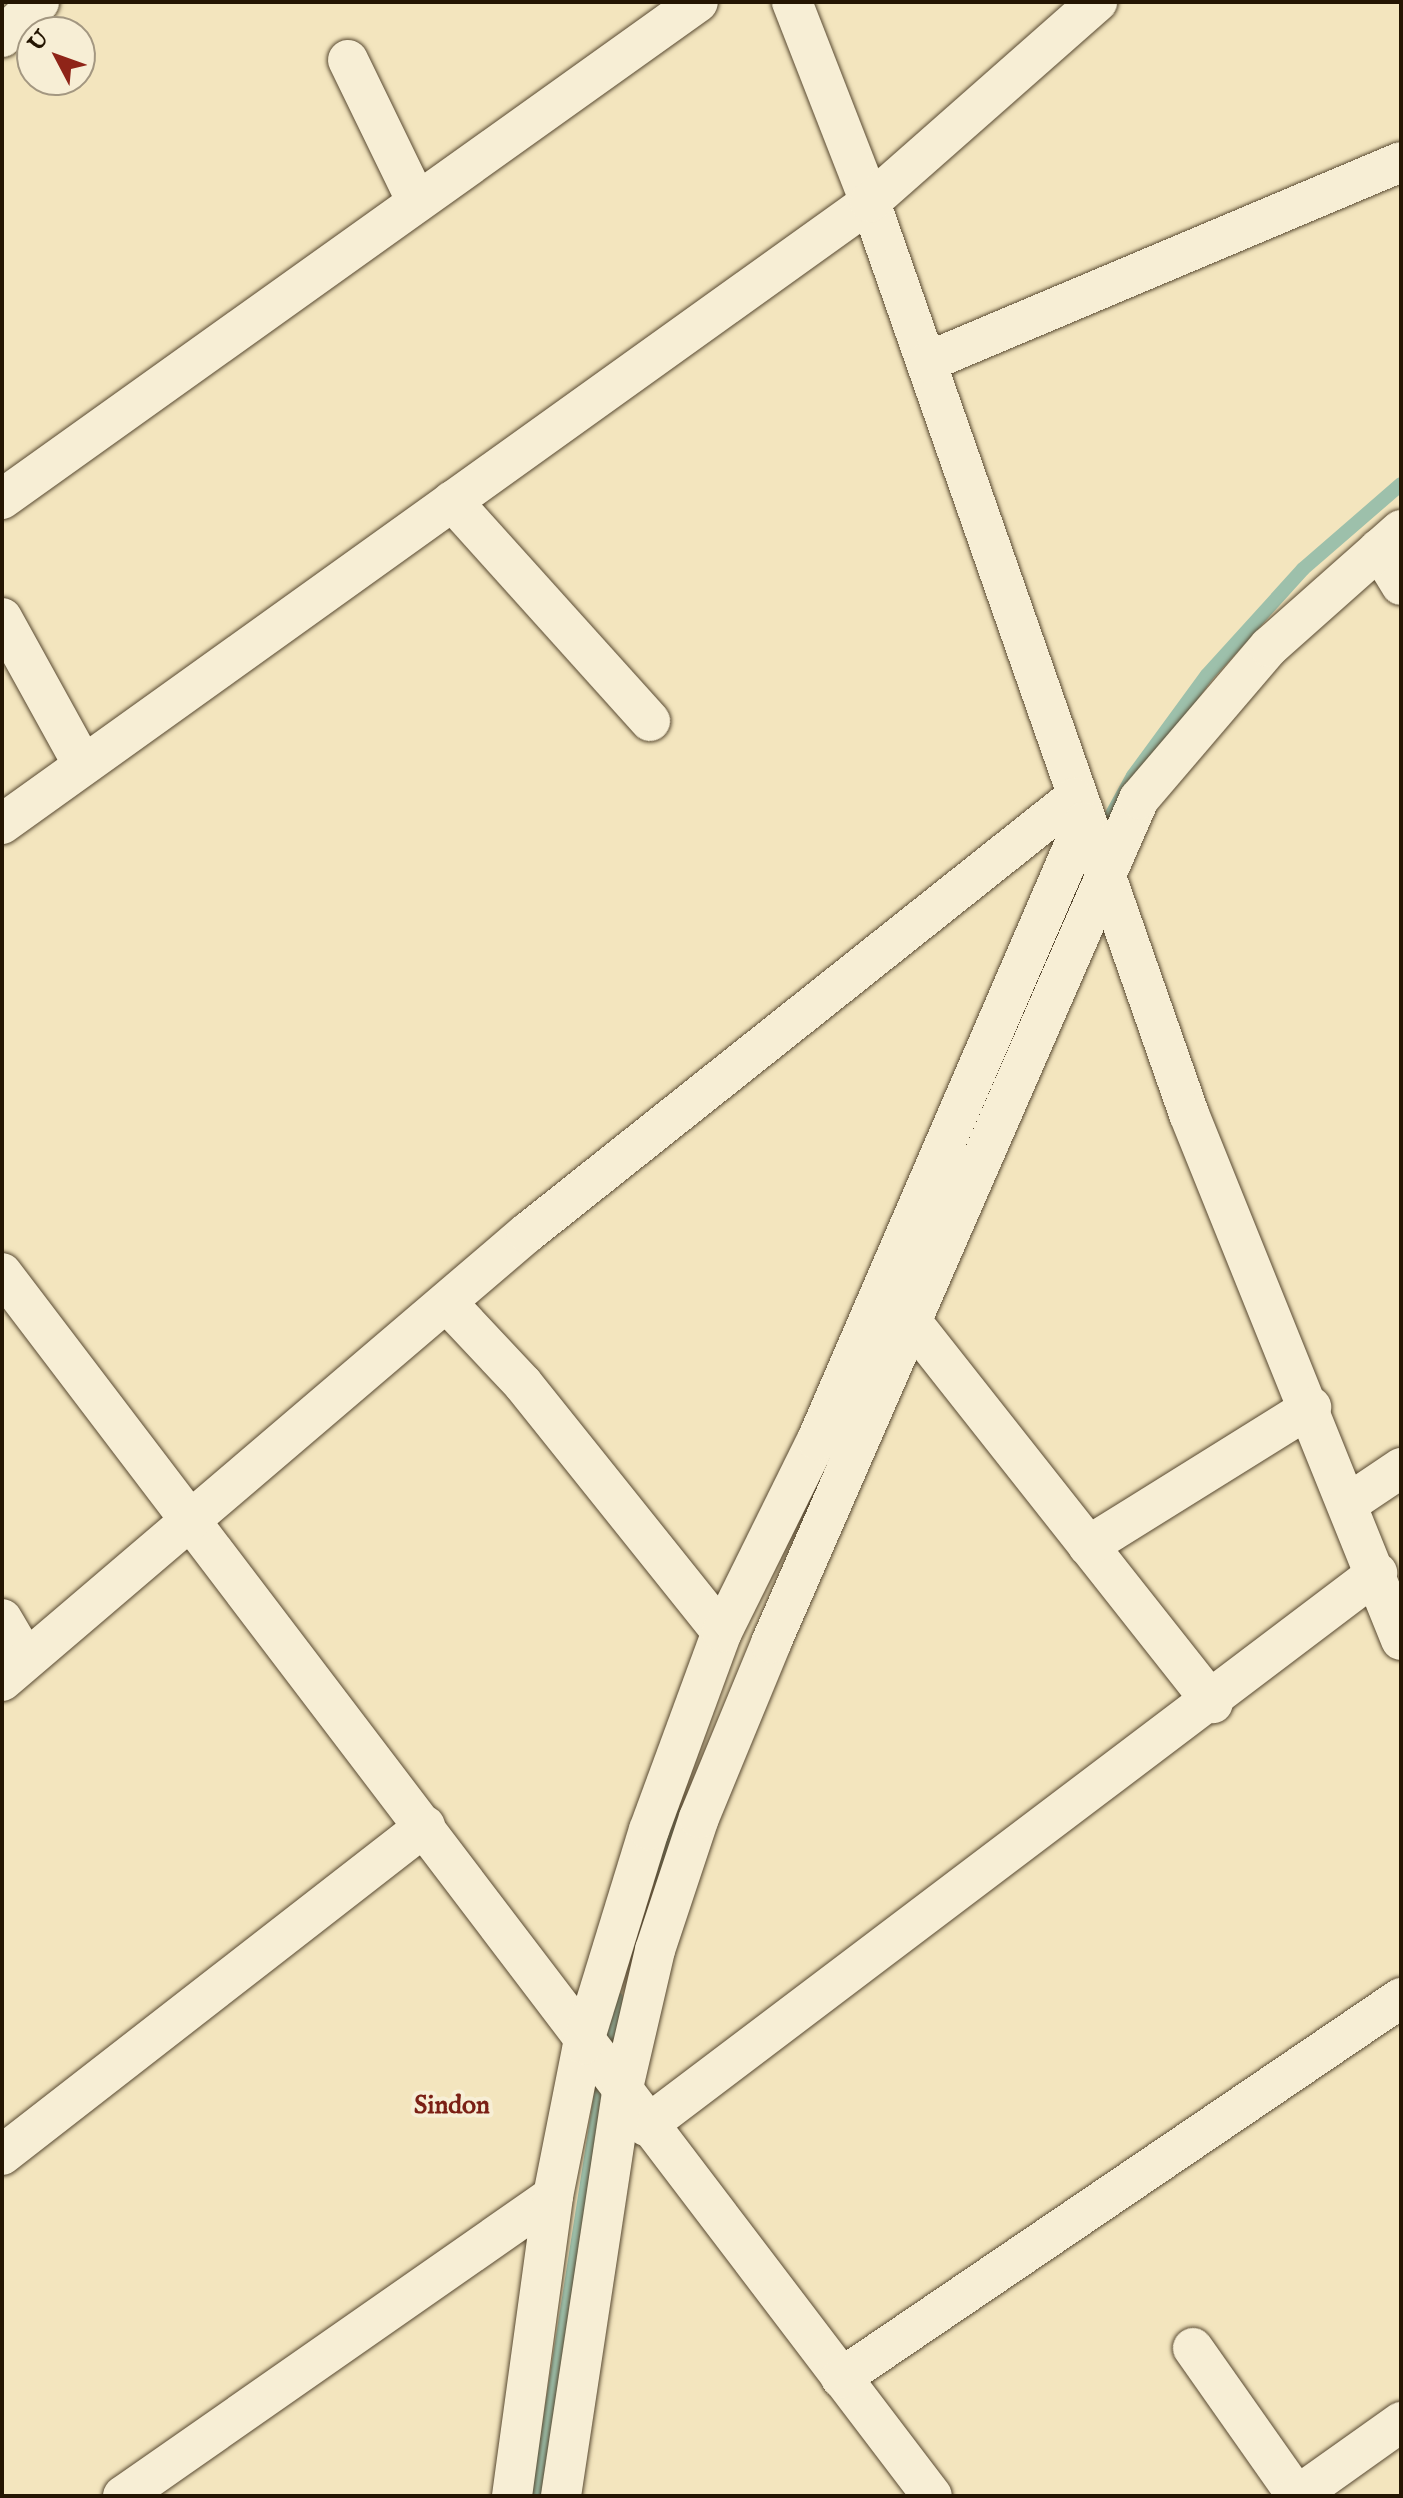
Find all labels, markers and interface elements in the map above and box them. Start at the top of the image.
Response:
north arrow [16,16,96,96]
text: U [23,25,56,58]
district label: Sindon [414,2090,490,2122]

